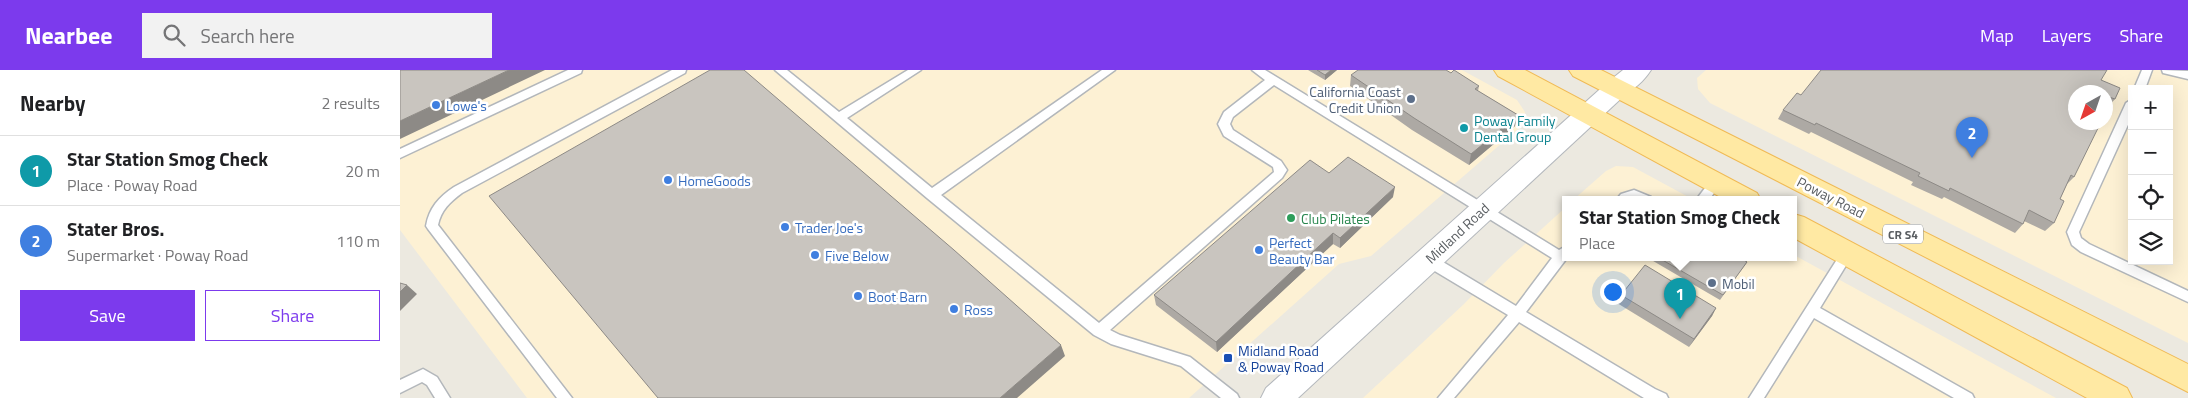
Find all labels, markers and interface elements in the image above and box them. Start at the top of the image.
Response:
search box [142,13,492,58]
text: Nearbee [25,17,112,53]
icon: search [160,21,188,49]
text: Search here [200,21,295,50]
text: Map [1980,22,2014,49]
text: Layers [2042,22,2091,49]
text: Share [2119,22,2163,49]
place label: California Coast Credit Union [1309,81,1401,118]
north arrow [2068,85,2113,130]
map controls [2128,85,2173,265]
button: + [2128,85,2173,130]
text: Nearby [20,87,85,119]
text: 2 results [321,91,380,115]
marker: California Coast Credit Union [1405,93,1417,105]
place label: Lowe's [446,95,487,116]
marker: Lowe's [430,99,442,111]
place label: Poway Family Dental Group [1474,110,1556,147]
pin: 2 [1956,117,1988,158]
marker: Poway Family Dental Group [1458,122,1470,134]
button: − [2128,130,2173,175]
text: Star Station Smog Check [67,144,268,173]
text: 1 [32,159,40,183]
text: 20 m [345,159,380,183]
place label: HomeGoods [678,170,751,191]
street label: Poway Road [1794,171,1868,223]
text: Place · Poway Road [67,173,197,197]
marker: HomeGoods [662,174,674,186]
button: locate [2128,175,2173,220]
popup [1562,196,1797,261]
street label: Midland Road [1420,198,1494,268]
text: Star Station Smog Check [1579,202,1780,231]
place label: Club Pilates [1301,208,1370,229]
marker: Club Pilates [1285,212,1297,224]
text: Stater Bros. [67,214,164,243]
place label: Trader Joe's [795,217,863,238]
button: layers [2128,220,2173,265]
marker: Trader Joe's [779,221,791,233]
road number: CR S4 [1883,224,1923,243]
text: 2 [32,229,40,253]
text: 110 m [336,229,380,253]
text: Place [1579,231,1615,255]
place label: Perfect Beauty Bar [1269,232,1335,269]
text: Supermarket · Poway Road [67,243,249,267]
marker: Perfect Beauty Bar [1253,244,1265,256]
place label: Five Below [825,245,889,266]
marker: Five Below [809,249,821,261]
place label: Mobil [1722,273,1755,294]
marker: Mobil [1706,277,1718,289]
pin: 1 [1664,278,1696,319]
your location [1600,279,1626,305]
place label: Boot Barn [868,286,927,307]
button: Save [20,290,195,341]
button: Share [205,290,380,341]
marker: Boot Barn [852,290,864,302]
place label: Ross [964,299,993,320]
marker: Ross [948,303,960,315]
place label: Midland Road & Poway Road [1238,340,1324,377]
marker: Midland Road & Poway Road [1222,352,1234,364]

